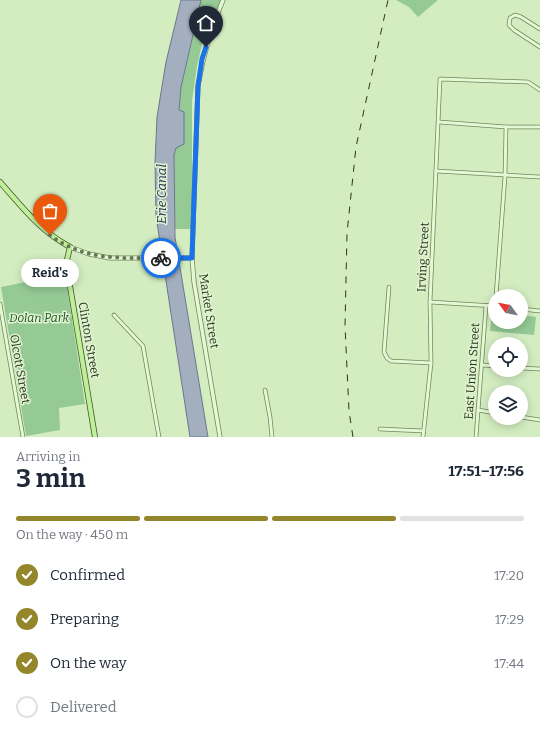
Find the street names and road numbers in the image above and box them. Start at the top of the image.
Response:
street label: Irving Street [414,221,432,292]
street label: Market Street [196,273,222,350]
street label: Clinton Street [75,301,103,380]
street label: East Union Street [462,321,482,420]
street label: Olcott Street [7,333,33,405]

